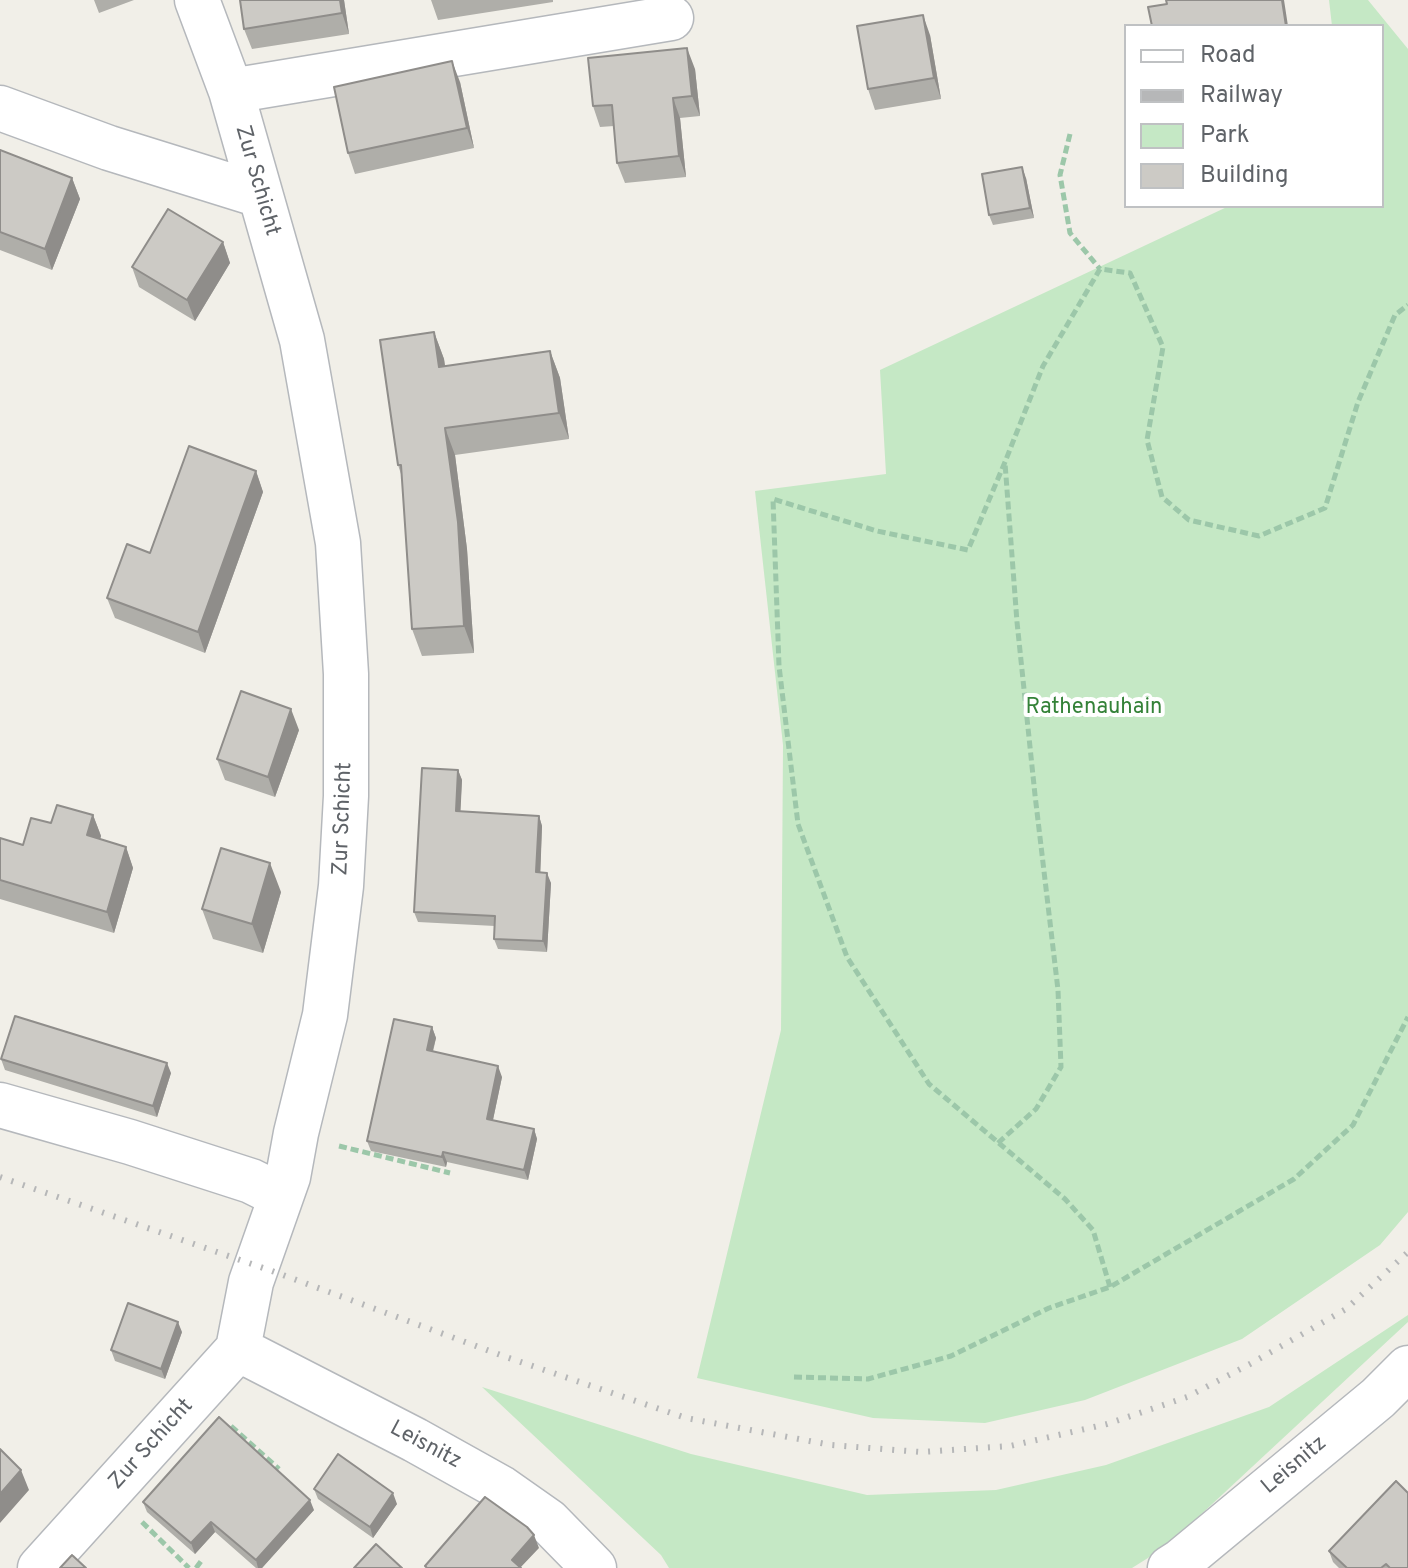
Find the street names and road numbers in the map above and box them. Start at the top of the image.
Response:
street label: Zur Schicht [228,123,284,239]
street label: Zur Schicht [329,762,359,876]
street label: Zur Schicht [104,1394,200,1496]
street label: Leisnitz [385,1416,465,1476]
street label: Leisnitz [1257,1431,1333,1501]

